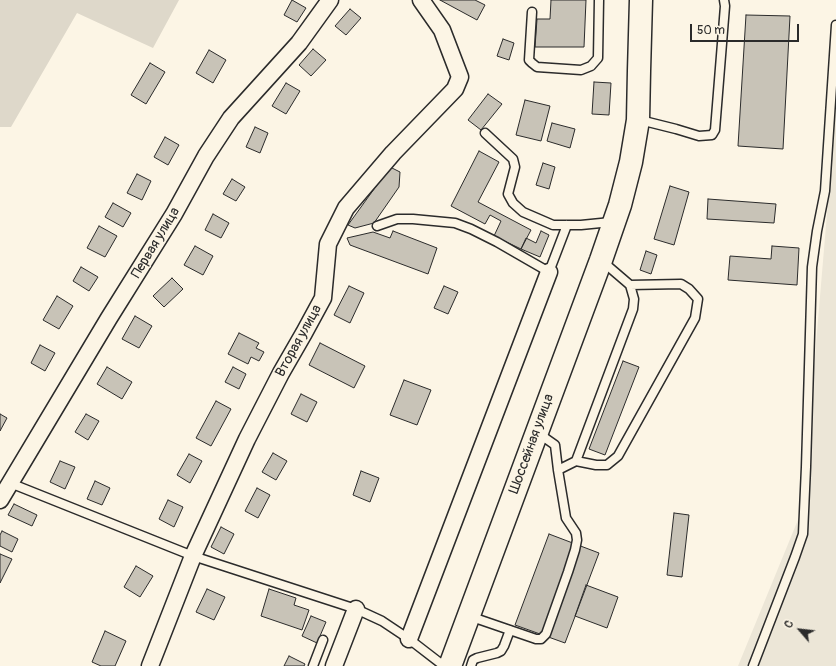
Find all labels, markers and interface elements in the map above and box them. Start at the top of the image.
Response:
scale bar [692,16,801,42]
text: 50 m [697,23,725,38]
street label: Первая улица [128,204,184,282]
street label: Вторая улица [272,302,326,380]
street label: Шоссейная улица [506,392,558,496]
north arrow [780,610,820,650]
text: С [782,618,796,630]

